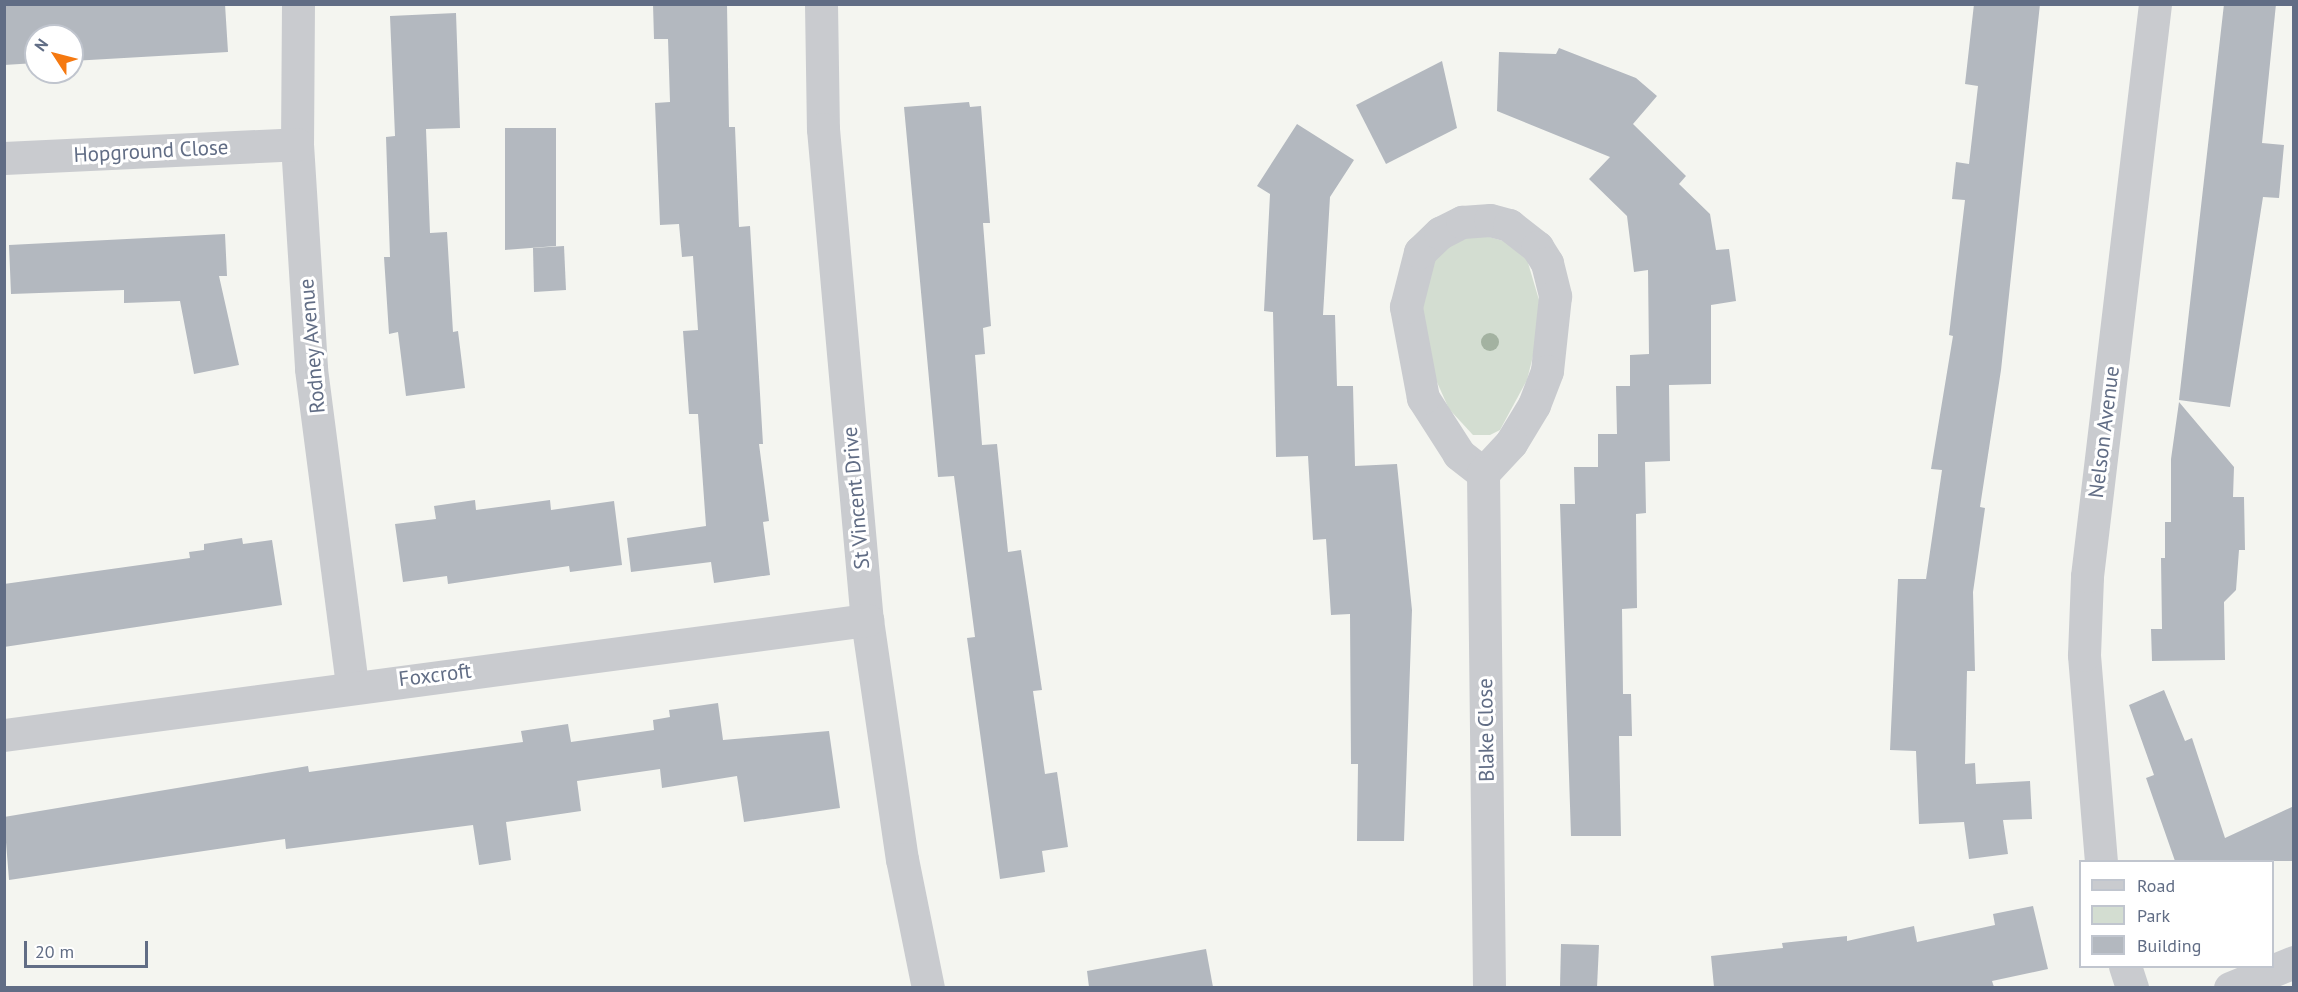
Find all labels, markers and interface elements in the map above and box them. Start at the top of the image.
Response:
north arrow [24,24,84,84]
text: N [30,34,52,55]
street label: Hopground Close [73,134,229,168]
street label: Rodney Avenue [293,277,331,415]
street label: Nelson Avenue [2083,364,2125,500]
street label: St Vincent Drive [837,425,875,571]
street label: Foxcroft [397,658,473,692]
street label: Blake Close [1472,678,1500,782]
legend [2079,860,2274,968]
text: Road [2137,874,2175,897]
text: Park [2137,904,2170,927]
scale bar [27,929,152,967]
text: Building [2137,934,2201,957]
text: 20 m [35,940,74,963]

